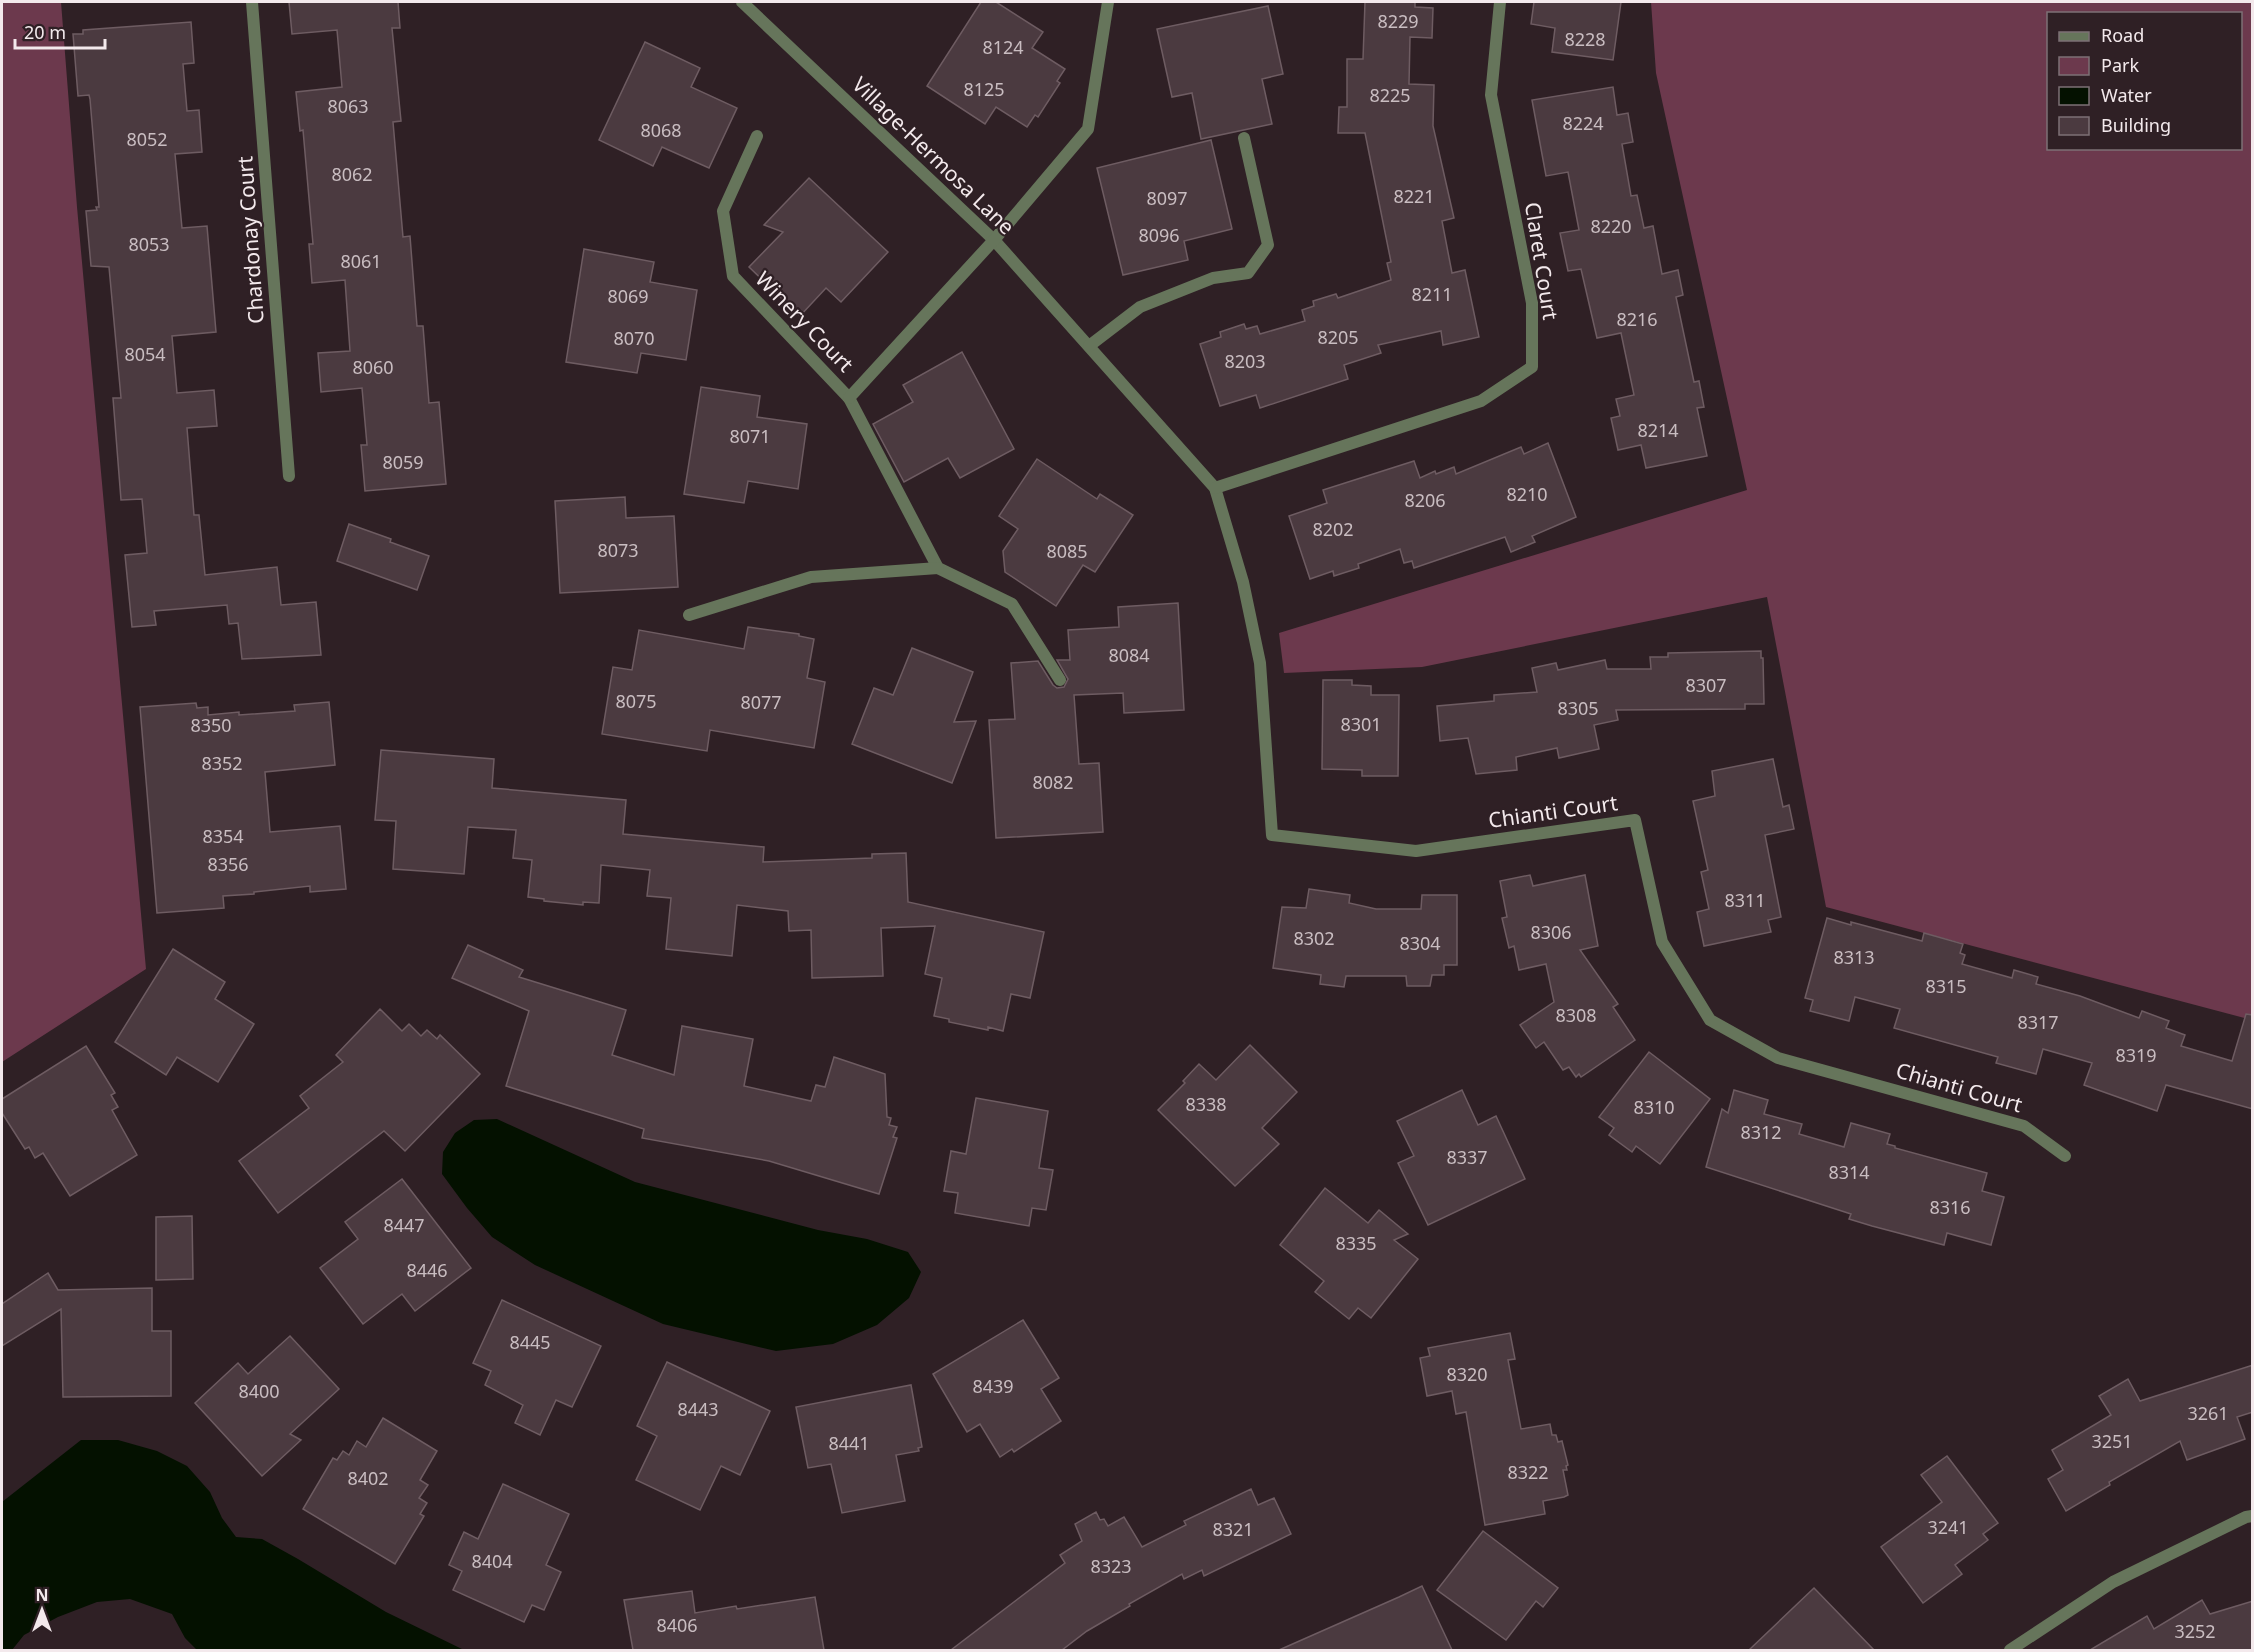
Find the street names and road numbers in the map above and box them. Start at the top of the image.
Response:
street label: Village-Hermosa Lane [846,70,1021,240]
street label: Chardonay Court [230,155,270,325]
street label: Claret Court [1519,200,1565,322]
street label: Winery Court [750,265,860,378]
street label: Chianti Court [1486,788,1620,834]
street label: Chianti Court [1893,1056,2026,1119]

